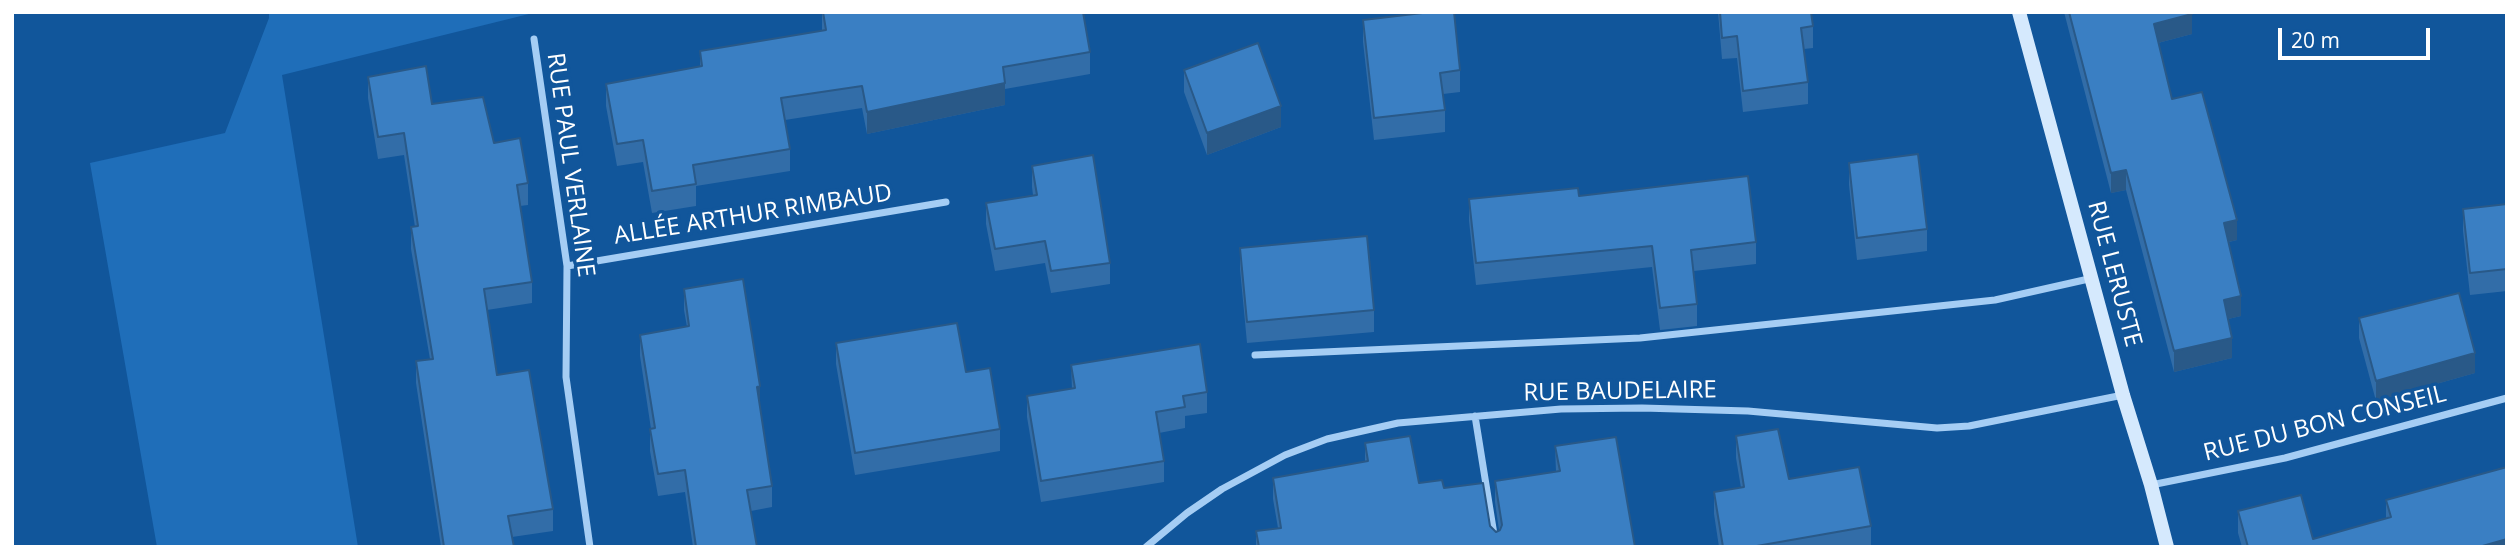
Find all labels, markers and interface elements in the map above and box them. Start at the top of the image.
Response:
scale bar [2281,14,2433,58]
text: 20 m [2291,26,2340,54]
street label: RUE PAUL VERLAINE [540,51,600,279]
street label: ALLÉE ARTHUR RIMBAUD [612,179,894,251]
street label: RUE LERUSTE [2081,198,2147,350]
street label: RUE BAUDELAIRE [1523,376,1717,408]
street label: RUE DU BON CONSEIL [2201,380,2449,468]

